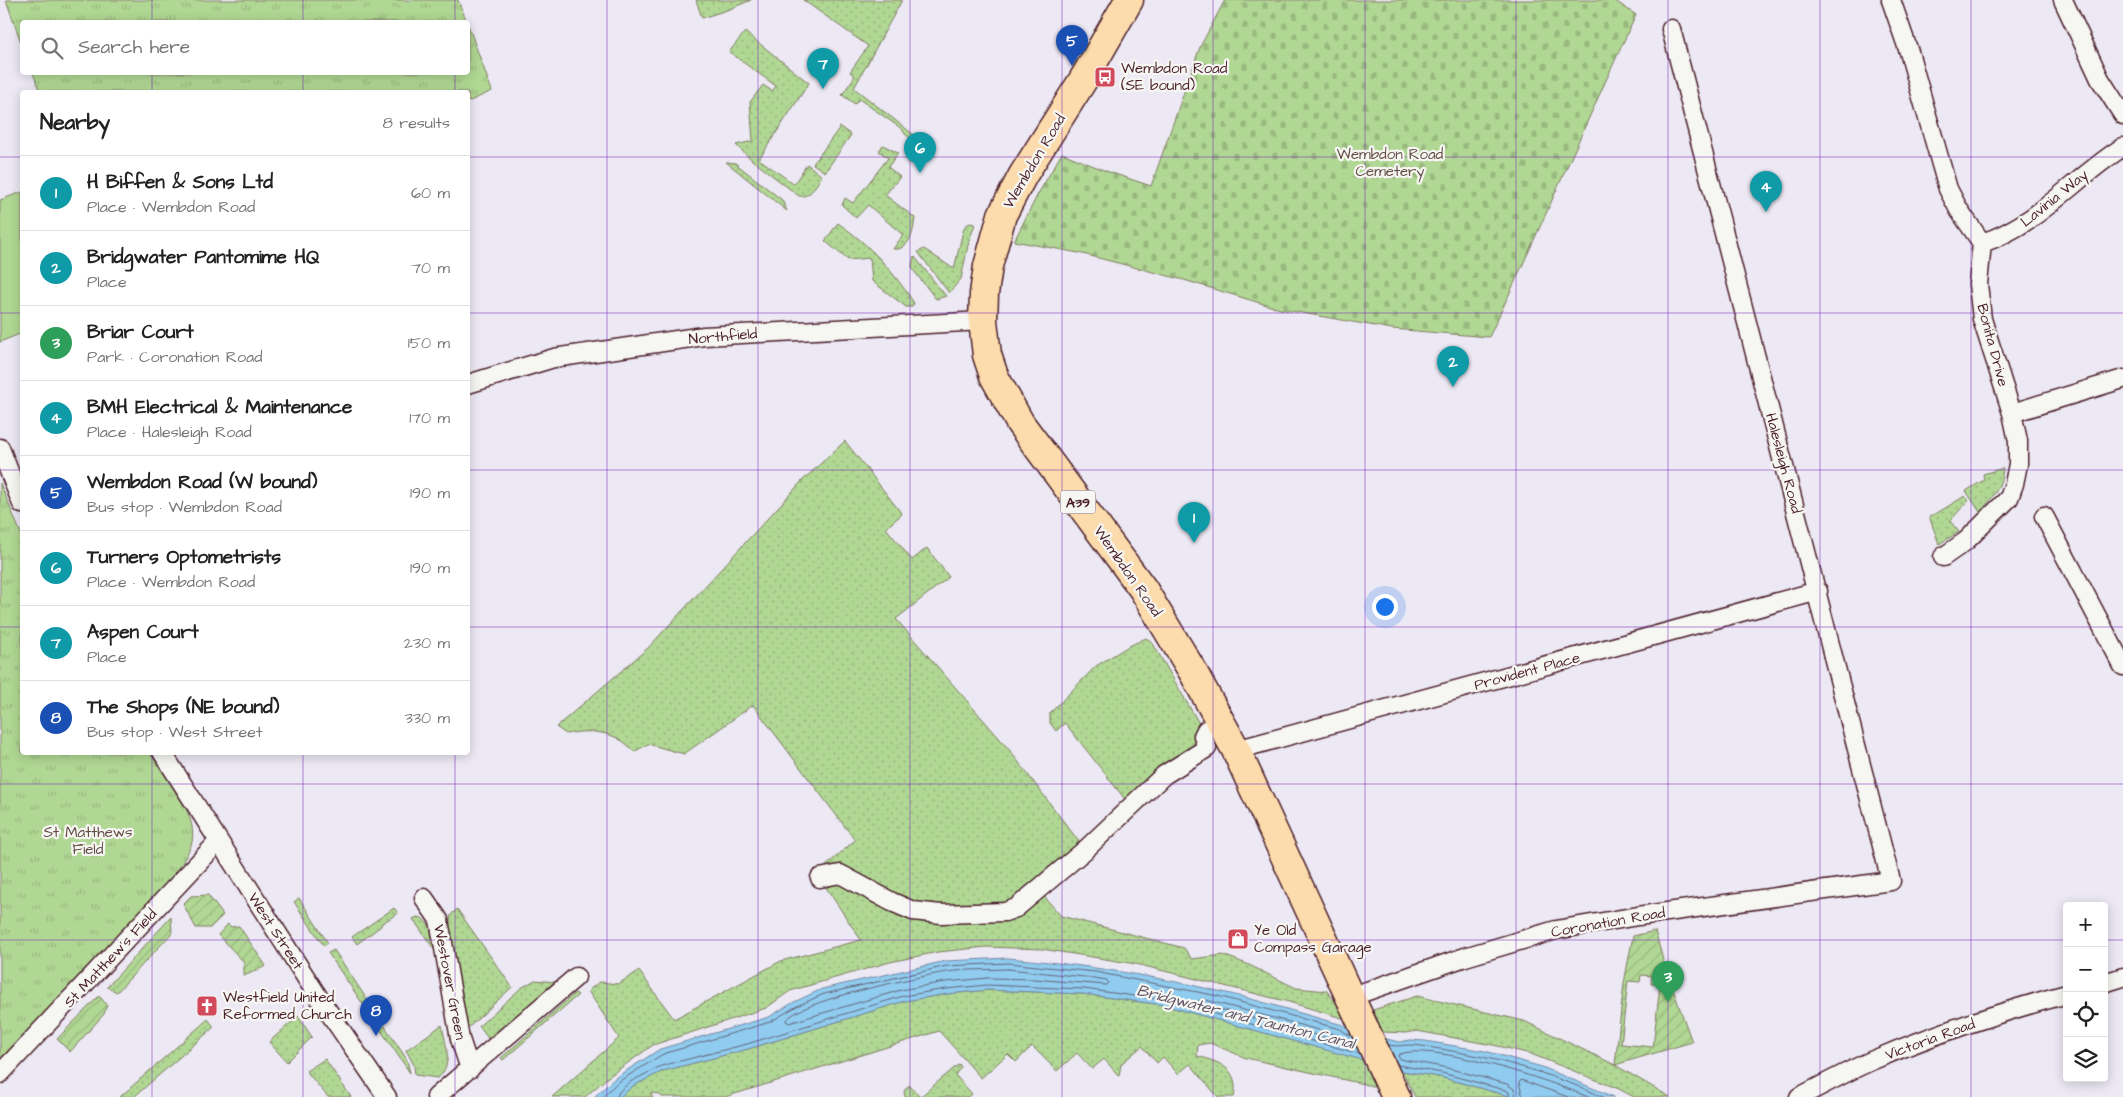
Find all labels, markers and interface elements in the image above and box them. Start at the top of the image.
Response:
search box [20,20,470,75]
pin: 5 [1056,25,1088,66]
icon: search [38,34,66,62]
text: Search here [78,34,190,61]
pin: 7 [807,48,839,89]
place label: Wembdon Road (SE bound) [1121,58,1228,96]
bus stop icon: Wembdon Road (SE bound) [1093,65,1117,89]
text: Nearby [40,108,110,137]
street label: Wembdon Road [998,110,1071,212]
text: 8 results [383,112,450,134]
pin: 6 [904,132,936,173]
park label: Wembdon Road Cemetery [1337,144,1444,183]
street label: Lavinia Way [2016,165,2093,233]
text: H Biffen & Sons Ltd [87,169,273,196]
pin: 4 [1750,171,1782,212]
text: 1 [55,182,57,204]
text: 60 m [411,182,450,204]
text: Place · Wembdon Road [87,196,255,218]
text: Bridgwater Pantomime HQ [87,244,320,271]
text: 2 [51,257,61,279]
text: 70 m [411,257,450,279]
text: Place [87,271,127,293]
street label: Bonita Drive [1971,301,2014,389]
text: Briar Court [87,319,194,346]
street label: Northfield [688,323,759,350]
text: 3 [52,332,60,354]
text: 150 m [408,332,450,354]
text: Park · Coronation Road [87,346,262,368]
pin: 2 [1437,346,1469,387]
text: BMH Electrical & Maintenance [87,394,352,421]
text: 4 [51,407,61,429]
text: 170 m [409,407,450,429]
street label: Halesleigh Road [1759,411,1807,516]
text: Place · Halesleigh Road [87,421,252,443]
text: Wembdon Road (W bound) [87,469,317,496]
text: 5 [50,482,62,504]
text: 190 m [410,482,450,504]
road number: A39 [1060,491,1096,514]
text: Bus stop · Wembdon Road [87,496,282,518]
pin: 1 [1178,502,1210,543]
street label: Wembdon Road [1088,522,1167,621]
text: Turners Optometrists [87,544,281,571]
text: 6 [51,557,61,579]
text: 190 m [410,557,450,579]
text: Place · Wembdon Road [87,571,255,593]
your location [1372,594,1398,620]
text: Aspen Court [87,619,199,646]
text: 7 [51,632,61,654]
text: 230 m [404,632,450,654]
text: Place [87,646,127,668]
street label: Provident Place [1472,647,1582,696]
text: The Shops (NE bound) [87,694,280,721]
text: 8 [51,707,61,729]
text: 330 m [405,707,450,729]
text: Bus stop · West Street [87,721,262,743]
park label: St Matthews Field [43,822,133,860]
street label: West Street [243,889,308,974]
street label: Coronation Road [1549,902,1667,943]
map controls [2063,902,2108,1082]
button: + [2063,902,2108,947]
street label: St Matthew's Field [59,904,162,1012]
place label: Ye Old Compass Garage [1254,920,1372,959]
street label: Westover Green [428,923,471,1042]
shop icon: Ye Old Compass Garage [1226,927,1250,951]
button: − [2063,947,2108,992]
pin: 3 [1652,961,1684,1002]
water label: Bridgwater and Taunton Canal [1134,979,1359,1056]
place label: Westfield United Reformed Church [223,987,352,1025]
button: locate [2063,992,2108,1037]
church icon: Westfield United Reformed Church [195,994,219,1018]
pin: 8 [360,995,392,1036]
street label: Victoria Road [1882,1013,1978,1065]
button: layers [2063,1037,2108,1082]

